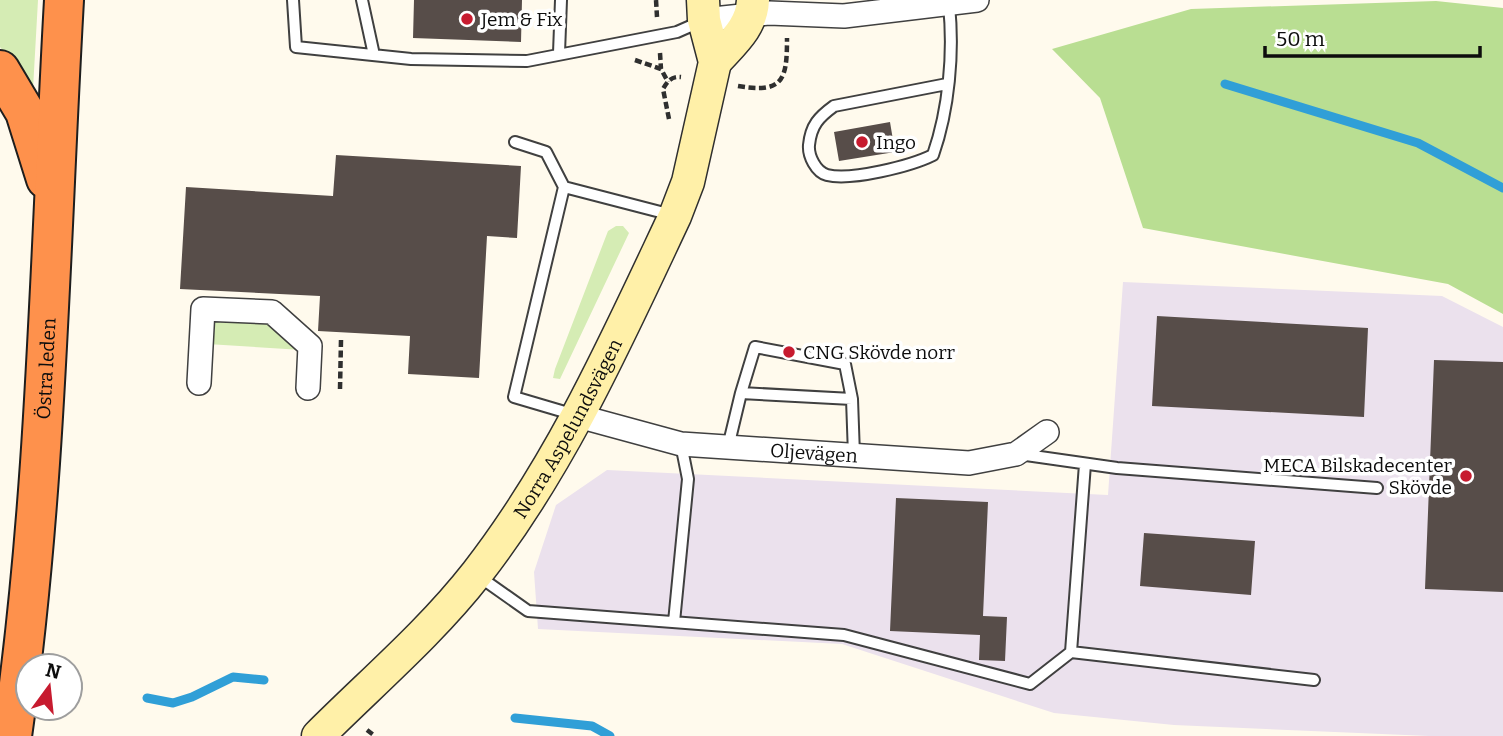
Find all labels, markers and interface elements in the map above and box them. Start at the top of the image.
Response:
place label: Jem & Fix [480,8,563,31]
marker: Jem & Fix [459,11,475,27]
scale bar [1265,14,1480,58]
text: 50 m [1276,26,1325,52]
place label: Ingo [876,131,916,154]
marker: Ingo [854,134,870,150]
street label: Östra leden [31,317,60,420]
street label: Norra Aspelundsvägen [508,335,627,522]
place label: CNG Skövde norr [803,341,955,364]
marker: CNG Skövde norr [781,344,797,360]
street label: Oljevägen [769,438,858,467]
place label: MECA Bilskadecenter Skövde [1263,454,1453,499]
marker: MECA Bilskadecenter Skövde [1458,468,1474,484]
north arrow [14,652,84,722]
text: N [43,658,64,684]

